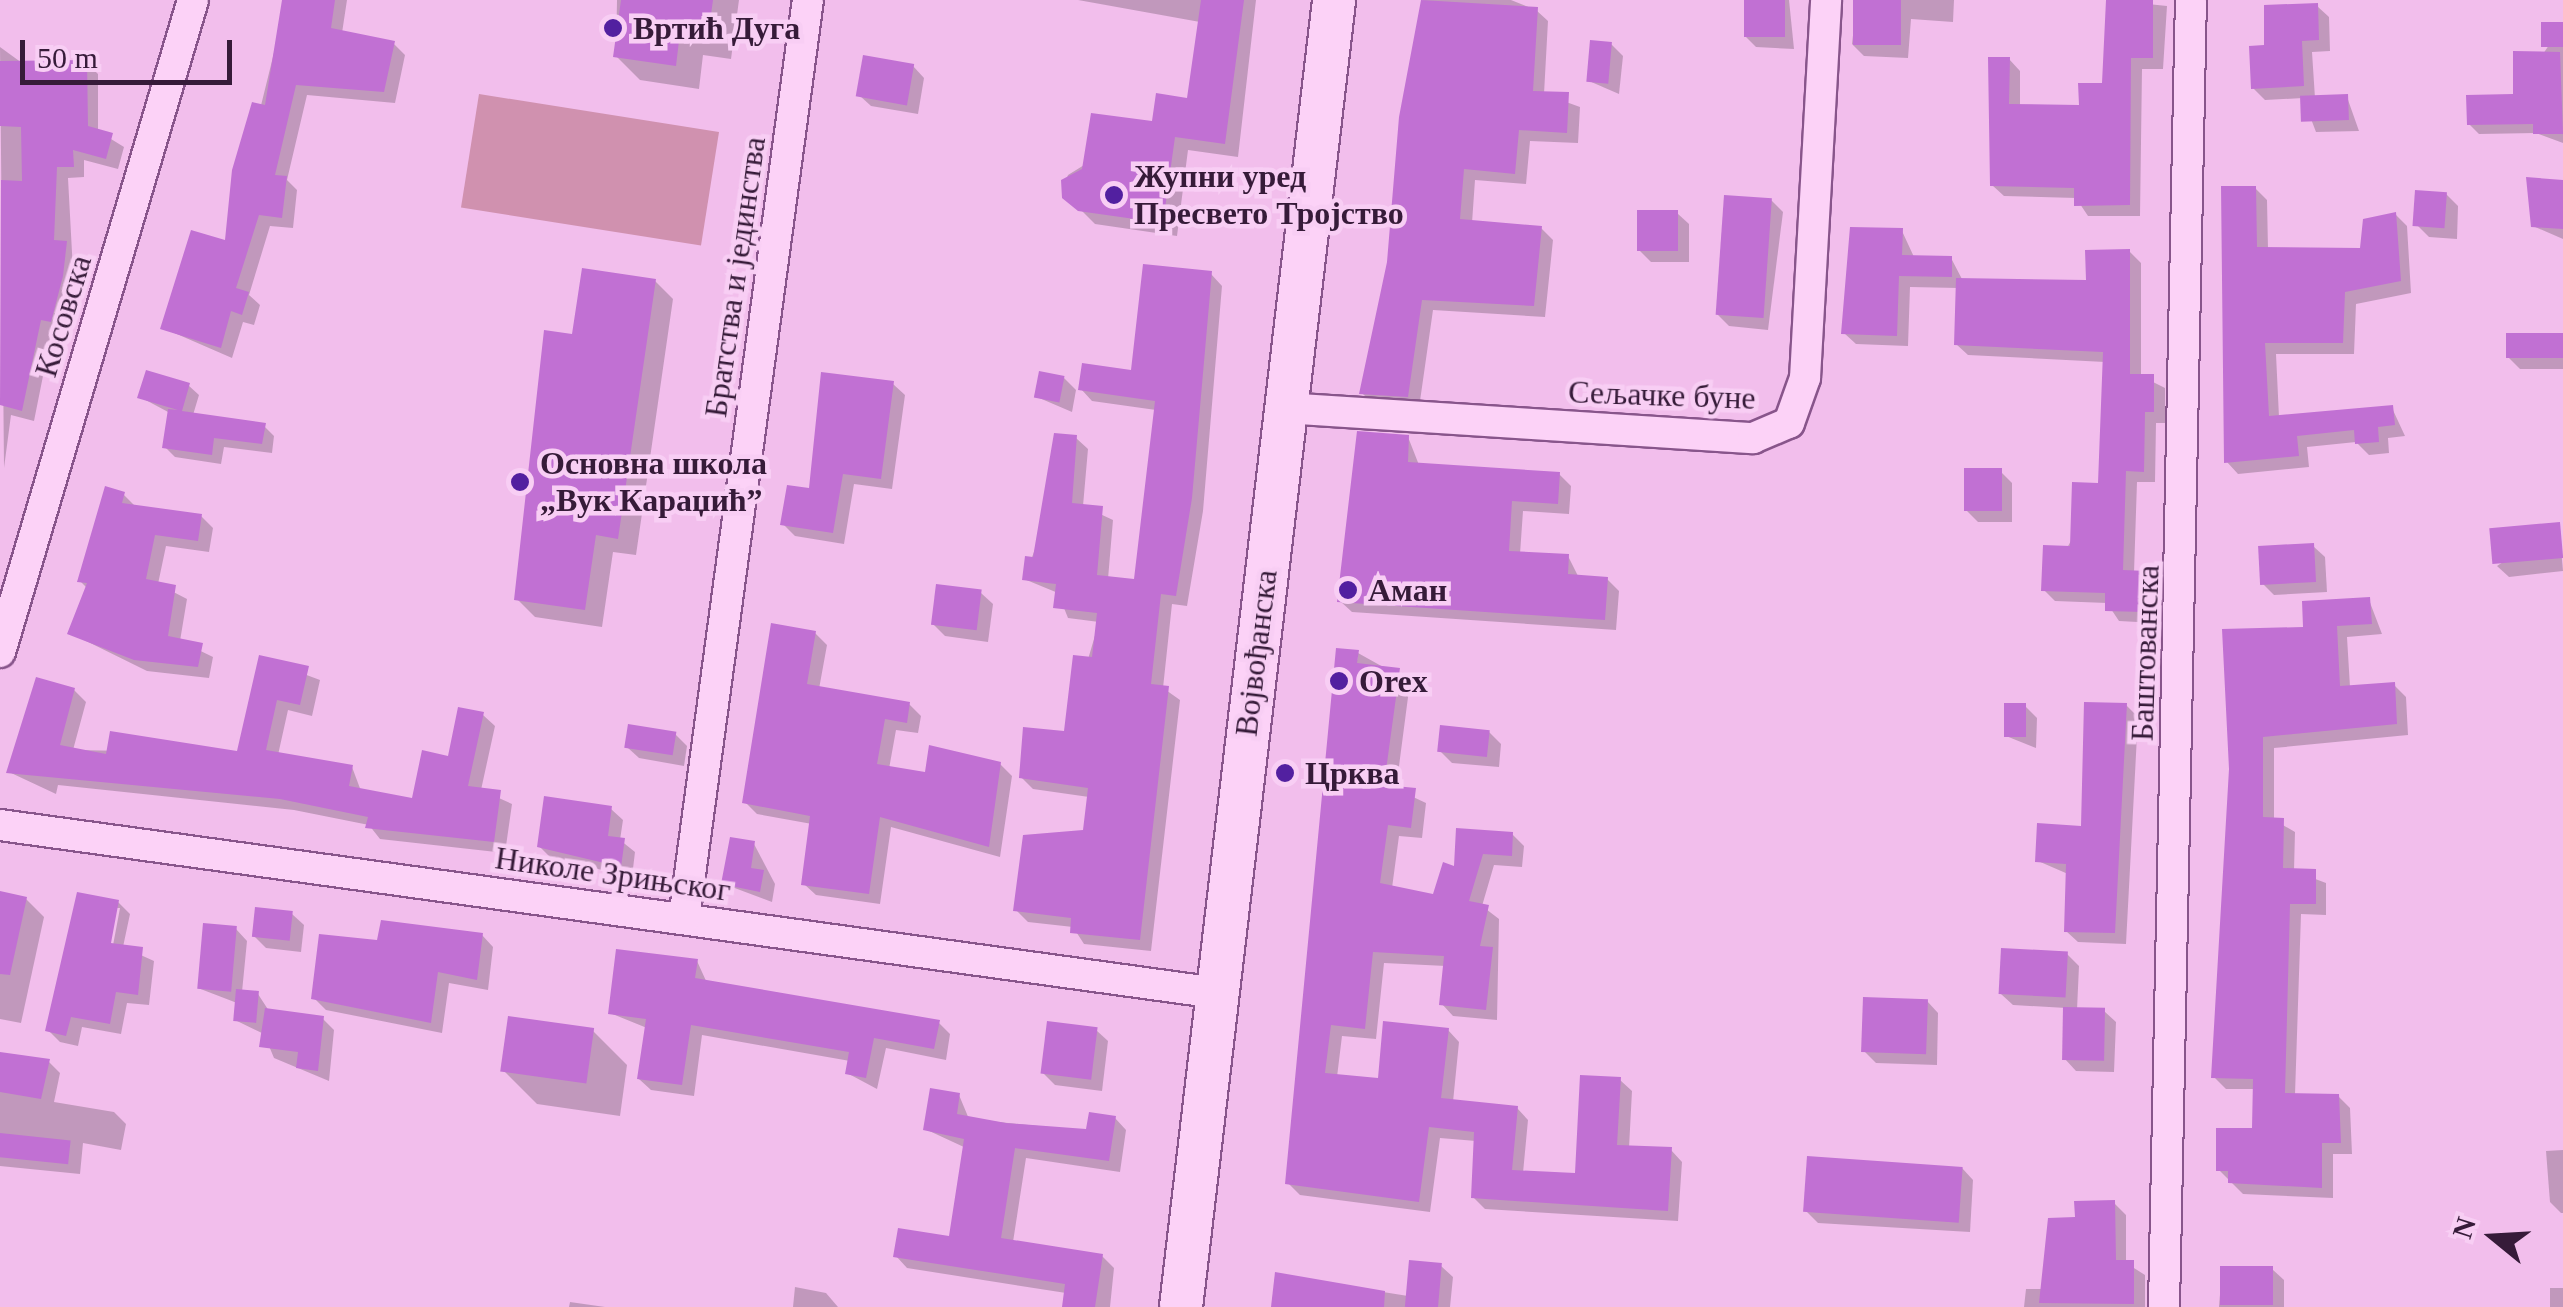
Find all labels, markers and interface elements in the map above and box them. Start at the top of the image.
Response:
place label: Вртић Дуга [633,9,800,47]
marker: Вртић Дуга [602,17,624,39]
scale bar [25,20,238,82]
text: 50 m [37,41,98,74]
street label: Братства и јединства [696,134,774,420]
place label: Жупни уред Пресвето Тројство [1134,158,1404,233]
marker: Жупни уред Пресвето Тројство [1103,184,1125,206]
street label: Косовска [26,251,100,381]
street label: Сељачке буне [1568,373,1756,417]
place label: Основна школа „Вук Караџић” [540,445,767,520]
marker: Основна школа „Вук Караџић” [509,471,531,493]
street label: Баштованска [2123,564,2167,742]
street label: Војвођанска [1227,568,1285,738]
place label: Аман [1368,571,1447,609]
marker: Аман [1337,579,1359,601]
place label: Orex [1359,662,1428,700]
marker: Orex [1328,670,1350,692]
place label: Црква [1305,754,1399,792]
marker: Црква [1274,762,1296,784]
street label: Николе Зрињског [493,838,733,910]
north arrow [2443,1187,2543,1287]
text: N [2446,1213,2482,1242]

